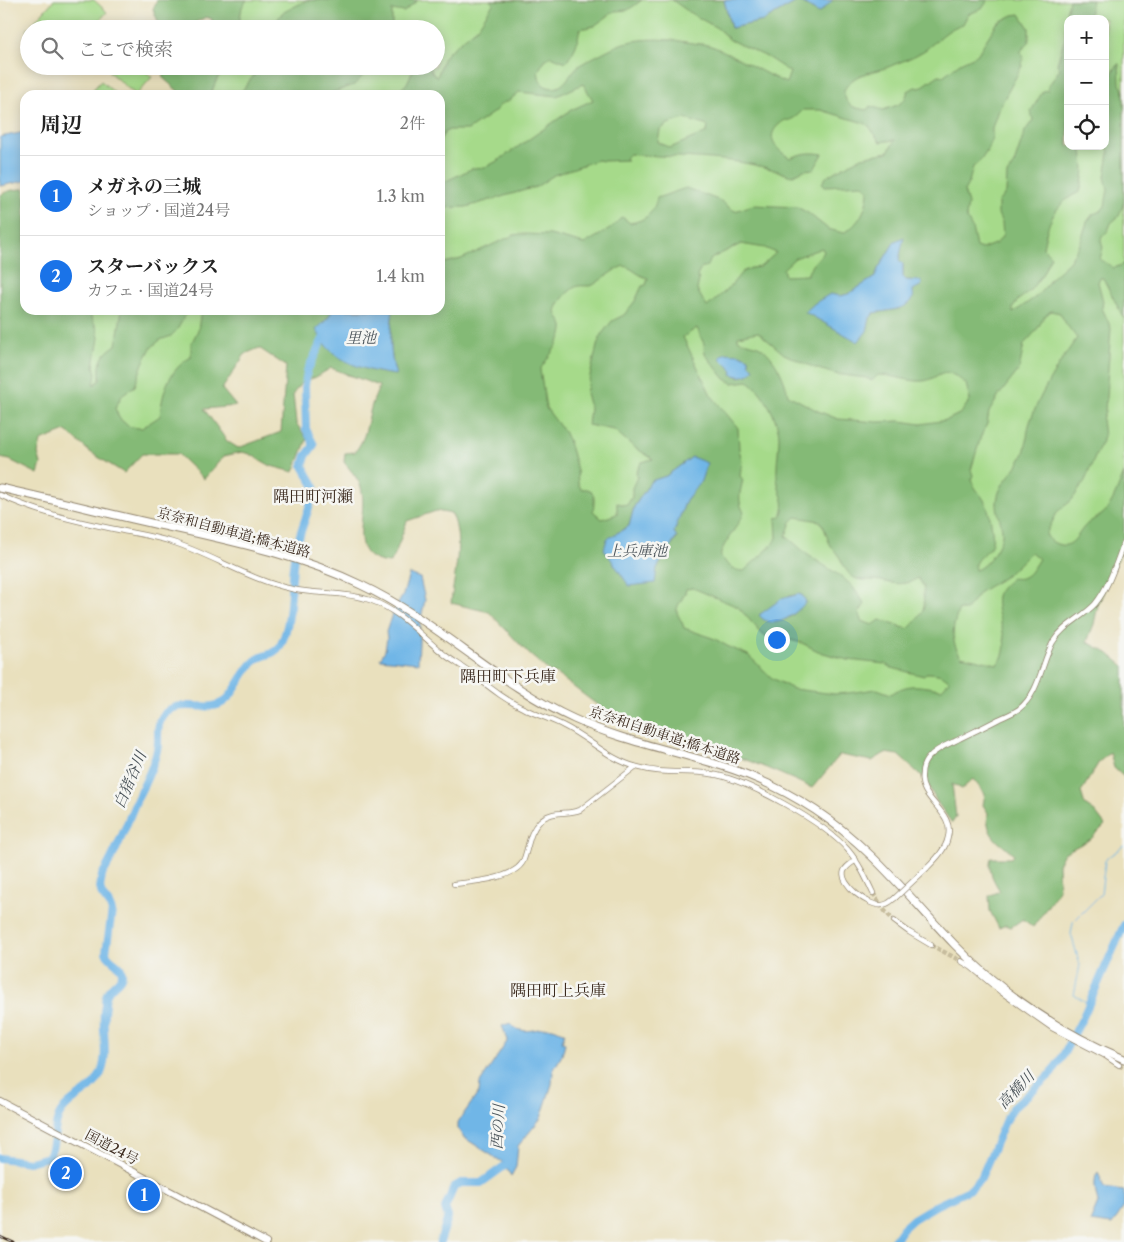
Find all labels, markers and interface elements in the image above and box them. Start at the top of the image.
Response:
map controls [1064,15,1109,150]
button: + [1064,15,1109,60]
search box [20,20,445,75]
icon: search [38,34,66,62]
text: ここで検索 [78,38,173,61]
button: − [1064,60,1109,105]
button: locate [1064,105,1109,150]
text: 周辺 [40,112,82,137]
text: 2件 [400,113,425,133]
text: メガネの三城 [87,175,201,198]
text: 1 [52,186,60,206]
text: 1.3 km [377,186,425,206]
text: ショップ · 国道24号 [87,200,230,220]
text: スターバックス [87,255,219,278]
text: 2 [51,266,61,286]
text: 1.4 km [376,266,425,286]
text: カフェ · 国道24号 [87,280,214,300]
water label: 里池 [346,328,378,347]
district label: 隅田町河瀬 [273,486,353,506]
street label: 京奈和自動車道;橋本道路 [155,503,313,561]
water label: 上兵庫池 [607,541,669,560]
your location [764,627,790,653]
district label: 隅田町下兵庫 [460,666,556,686]
street label: 京奈和自動車道;橋本道路 [587,702,743,768]
water label: 白猪谷川 [109,747,151,811]
district label: 隅田町上兵庫 [510,980,606,1000]
water label: 高橋川 [993,1065,1039,1112]
water label: 西の川 [487,1102,508,1150]
street label: 国道24号 [82,1125,142,1169]
pin: 2 [50,1154,82,1192]
pin: 1 [128,1176,160,1214]

